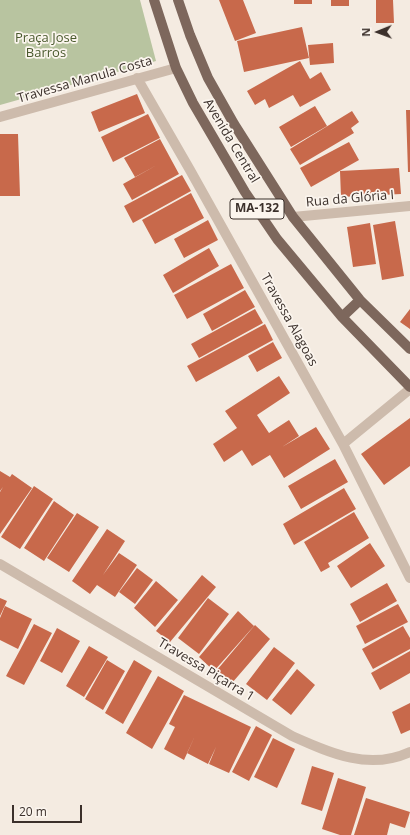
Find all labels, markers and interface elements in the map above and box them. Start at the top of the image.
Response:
north arrow [358,12,398,52]
text: N [358,28,373,37]
park label: Praça Jose Barros [15,30,77,61]
street label: Travessa Manula Costa [16,53,154,107]
street label: Avenida Central [200,96,262,186]
street label: Rua da Glória I [305,187,395,211]
road number: MA-132 [230,199,284,219]
street label: Travessa Alagoas [257,271,321,369]
street label: Travessa Piçarra 1 [155,635,257,705]
scale bar [14,797,84,823]
text: 20 m [19,803,47,820]

